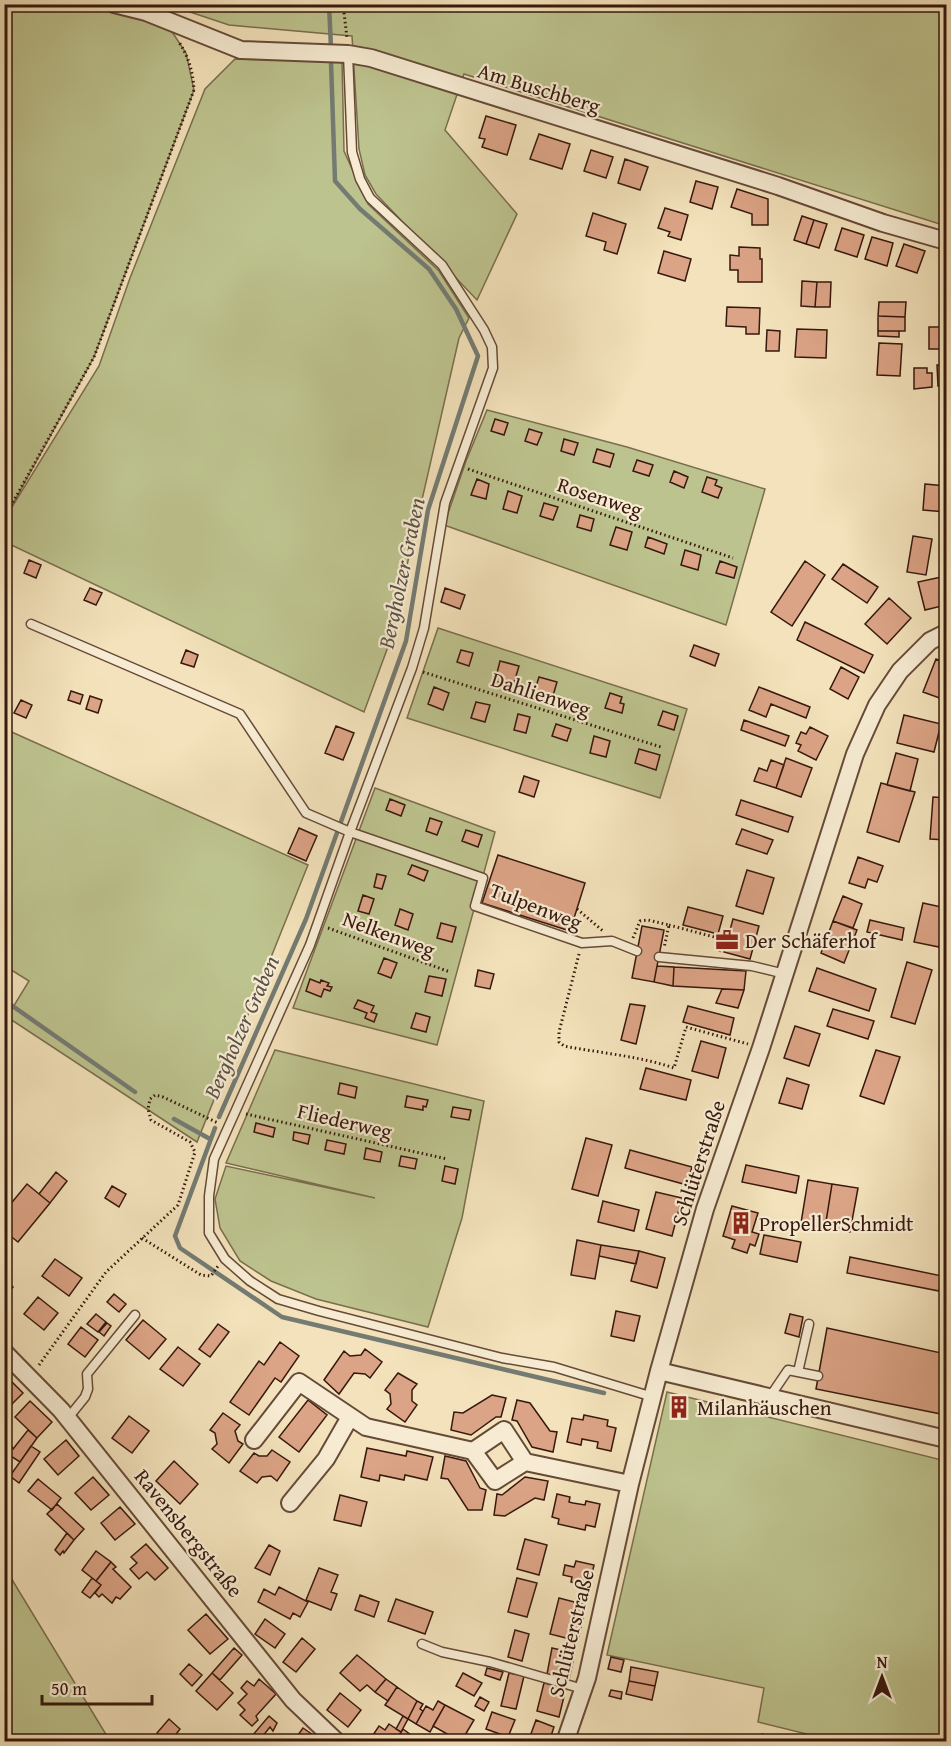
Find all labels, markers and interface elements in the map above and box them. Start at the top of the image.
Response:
street label: Am Buschberg [474,55,605,122]
street label: Rosenweg [554,469,647,525]
water label: Bergholzer Graben [369,495,433,652]
street label: Dahlienweg [487,663,595,725]
street label: Tulpenweg [485,874,587,938]
street label: Nelkenweg [339,903,440,965]
place label: Der Schäferhof [745,925,879,956]
office icon: Der Schäferhof [714,927,740,953]
water label: Bergholzer Graben [195,950,287,1104]
street label: Fliederweg [295,1095,396,1147]
street label: Schlüterstraße [663,1096,733,1230]
place label: PropellerSchmidt [759,1208,914,1239]
building icon: PropellerSchmidt [728,1210,754,1236]
place label: Milanhäuschen [697,1392,832,1423]
building icon: Milanhäuschen [666,1394,692,1420]
street label: Ravensbergstraße [127,1462,251,1604]
street label: Schlüterstraße [540,1566,602,1700]
north arrow [852,1647,912,1707]
text: N [877,1650,888,1674]
scale bar [42,1668,152,1706]
text: 50 m [51,1675,87,1702]

